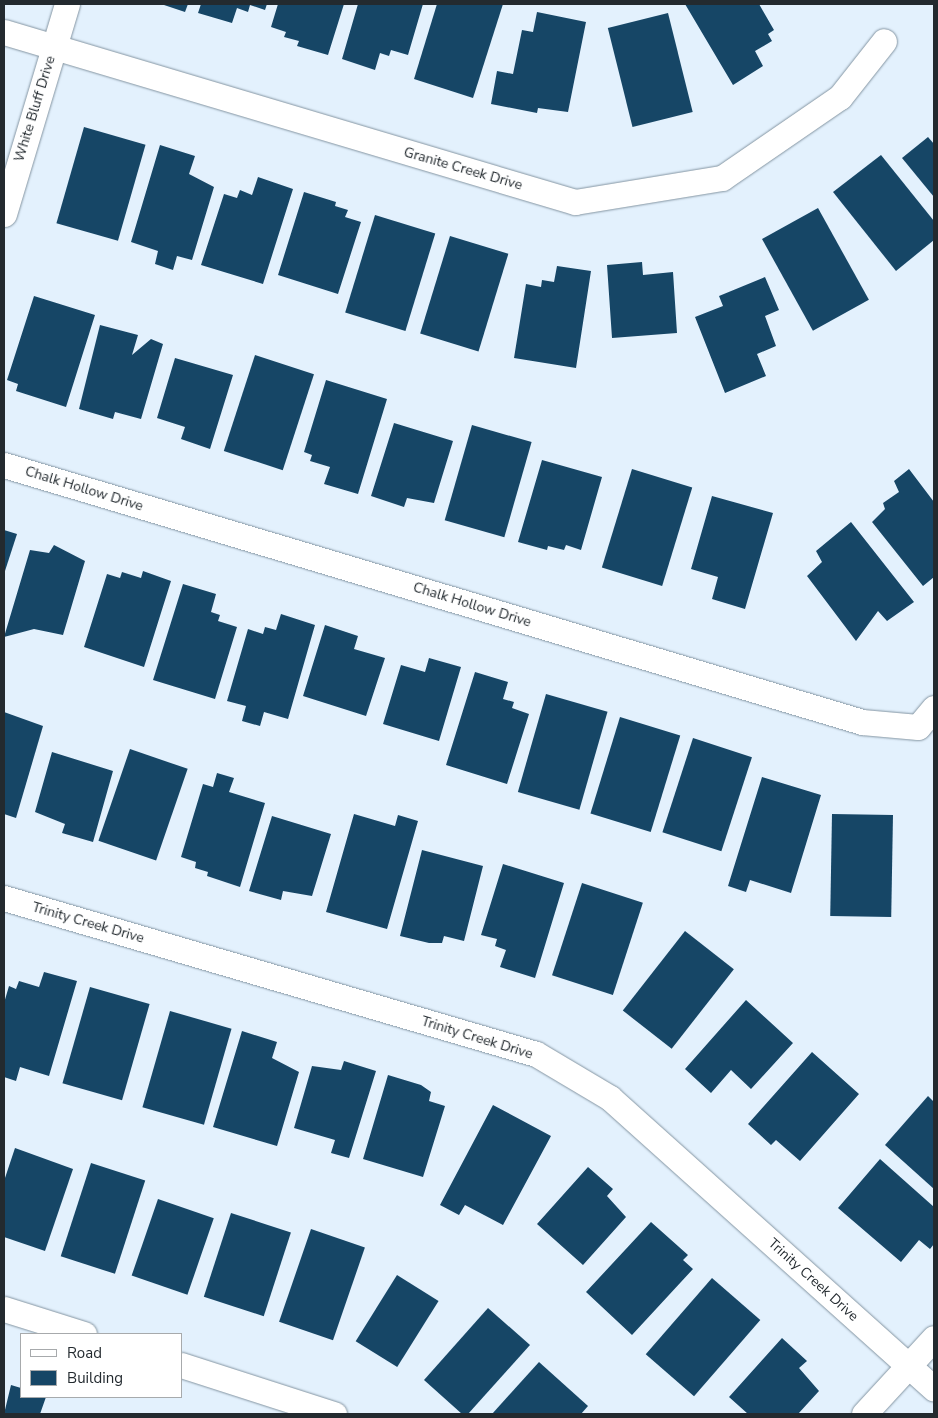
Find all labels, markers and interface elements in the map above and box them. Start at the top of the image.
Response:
street label: White Bluff Drive [11,54,59,164]
street label: Granite Creek Drive [402,144,524,194]
street label: Chalk Hollow Drive [23,463,145,515]
street label: Chalk Hollow Drive [411,579,533,631]
street label: Trinity Creek Drive [30,899,146,947]
street label: Trinity Creek Drive [419,1013,535,1063]
street label: Trinity Creek Drive [764,1235,862,1325]
legend [20,1333,182,1398]
text: Road [67,1343,102,1363]
text: Building [67,1368,123,1388]

